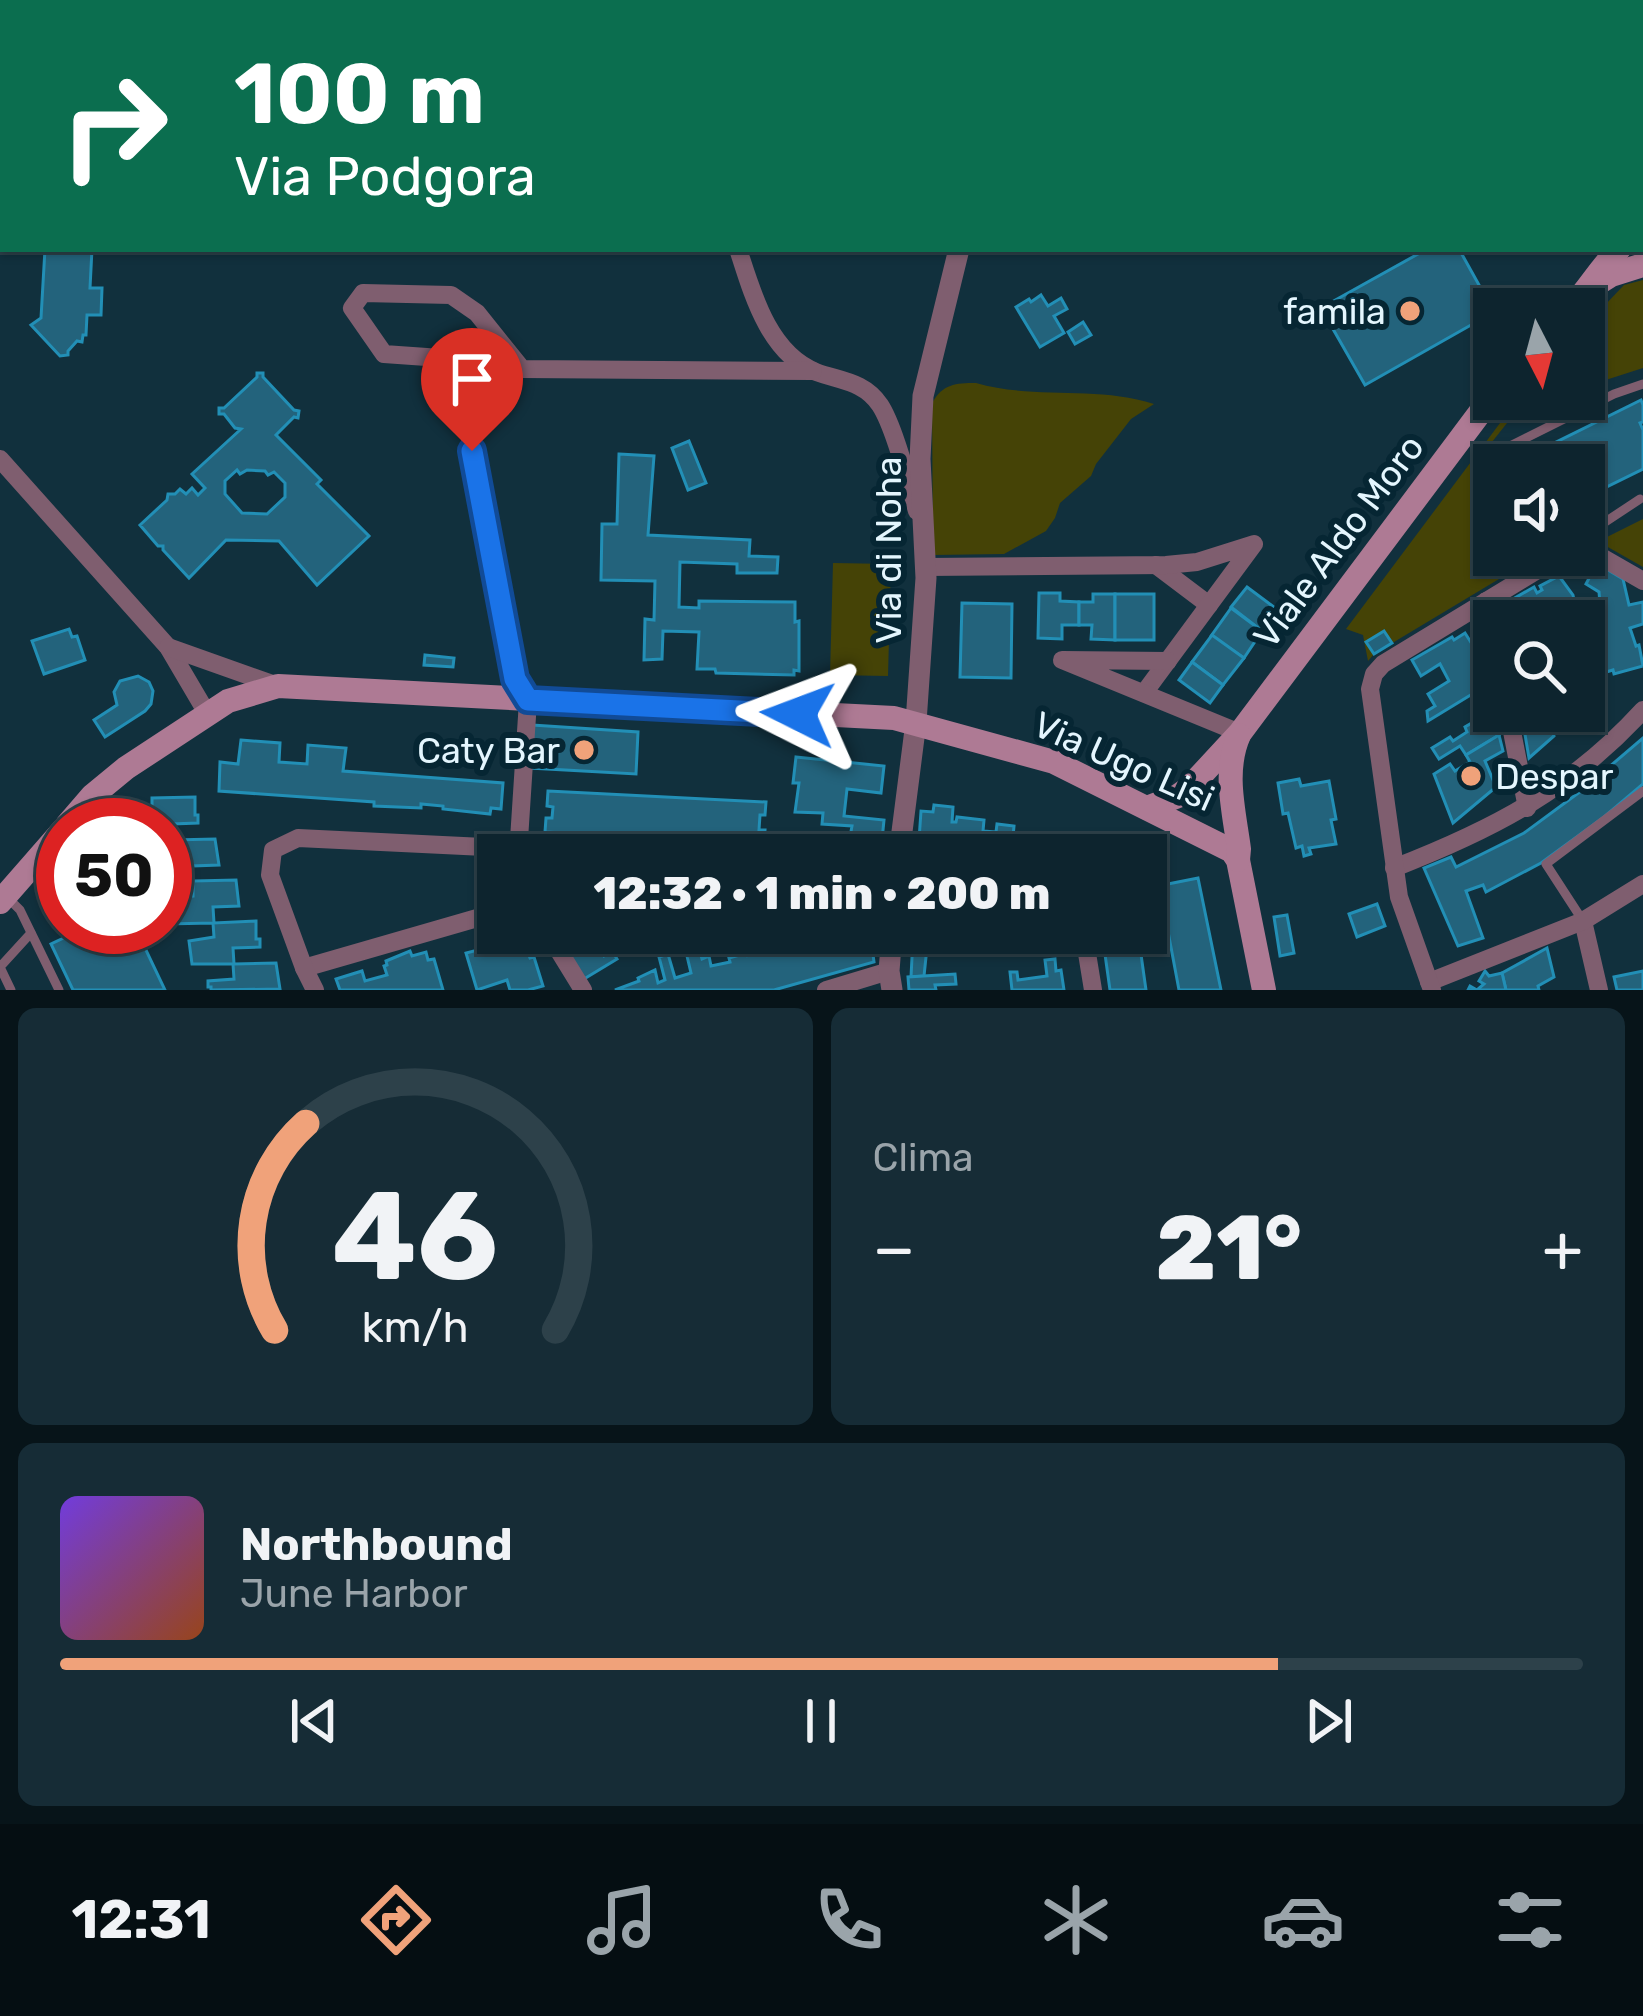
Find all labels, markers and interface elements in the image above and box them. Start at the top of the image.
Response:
text: 100 m [234,44,485,144]
icon: right [36,48,192,204]
text: Via Podgora [234,145,536,209]
north arrow [1473,288,1605,420]
map controls [1473,288,1605,732]
place label: famila [1283,290,1386,333]
marker: famila [1397,298,1423,324]
pin [421,328,523,451]
icon: arrive [439,346,505,412]
street label: Viale Aldo Moro [1244,426,1433,656]
button: sound [1473,444,1605,576]
street label: Via di Noha [867,456,910,644]
button: search [1473,600,1605,732]
position arrow [735,651,861,777]
street label: Via Ugo Lisi [1027,703,1221,820]
place label: Caty Bar [417,729,560,772]
marker: Caty Bar [571,737,597,763]
place label: Despar [1495,755,1614,798]
marker: Despar [1458,763,1484,789]
speed limit sign: 50 [36,798,192,954]
text: 12:32 · 1 min · 200 m [594,867,1050,920]
text: Clima [873,1135,974,1181]
text: 46 [332,1162,498,1310]
text: 21° [1156,1195,1302,1302]
text: − [873,1209,915,1288]
text: + [1542,1209,1583,1288]
text: km/h [362,1301,469,1352]
text: Northbound [240,1518,513,1571]
text: June Harbor [240,1571,468,1617]
icon: previous [281,1688,347,1754]
icon: pause [788,1688,854,1754]
icon: next [1296,1688,1362,1754]
icon: directions [354,1878,438,1962]
icon: music [580,1878,664,1962]
icon: phone [807,1878,891,1962]
icon: climate [1034,1878,1118,1962]
icon: car [1261,1878,1345,1962]
icon: filters [1488,1878,1572,1962]
text: 12:31 [71,1888,211,1952]

